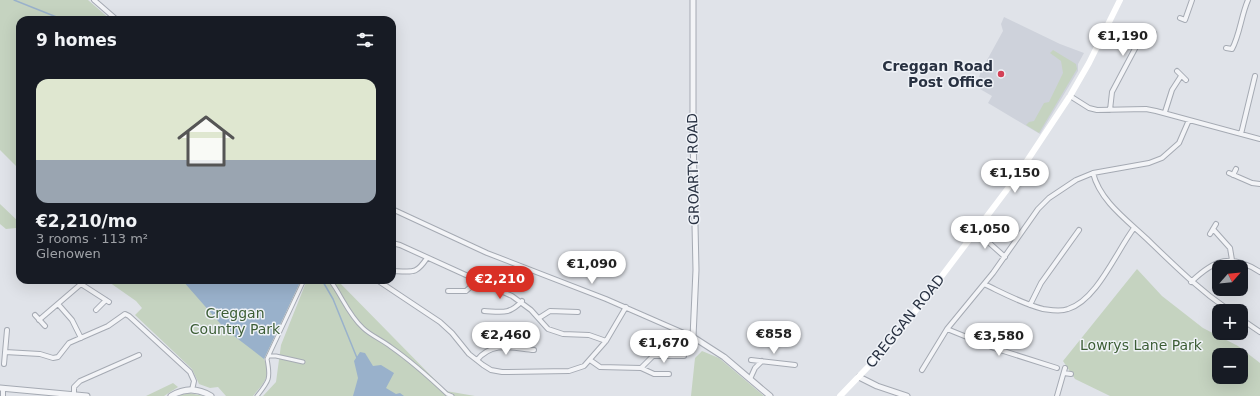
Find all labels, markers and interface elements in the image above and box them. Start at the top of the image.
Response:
pin: €1,190 [1090,23,1156,57]
text: €1,190 [1098,28,1148,43]
icon: filters [354,29,376,51]
text: 9 homes [36,30,117,50]
place label: Creggan Road Post Office [882,58,993,90]
marker: Creggan Road Post Office [996,69,1006,79]
icon: home [170,105,242,177]
street label: GROARTY ROAD [684,113,702,225]
pin: €1,150 [982,160,1048,194]
text: €1,150 [990,165,1040,180]
text: €2,210/mo [36,211,137,231]
pin: €1,050 [952,216,1018,250]
text: €1,050 [960,221,1010,236]
text: 3 rooms · 113 m² [36,231,148,246]
text: Glenowen [36,246,101,261]
pin: €1,090 [559,251,625,285]
text: €1,090 [567,256,617,271]
north arrow [1212,260,1248,296]
map controls [1212,260,1248,384]
pin: €2,210 [467,266,533,300]
text: €2,210 [475,271,525,286]
street label: CREGGAN ROAD [862,271,948,371]
button: + [1212,304,1248,340]
park label: Creggan Country Park [190,305,281,337]
pin: €858 [750,321,798,355]
pin: €2,460 [473,322,539,356]
pin: €3,580 [966,323,1032,357]
text: €858 [756,326,792,341]
text: €2,460 [481,327,531,342]
text: €3,580 [974,328,1024,343]
pin: €1,670 [631,330,697,364]
text: €1,670 [639,335,689,350]
park label: Lowrys Lane Park [1080,337,1203,353]
button: − [1212,348,1248,384]

